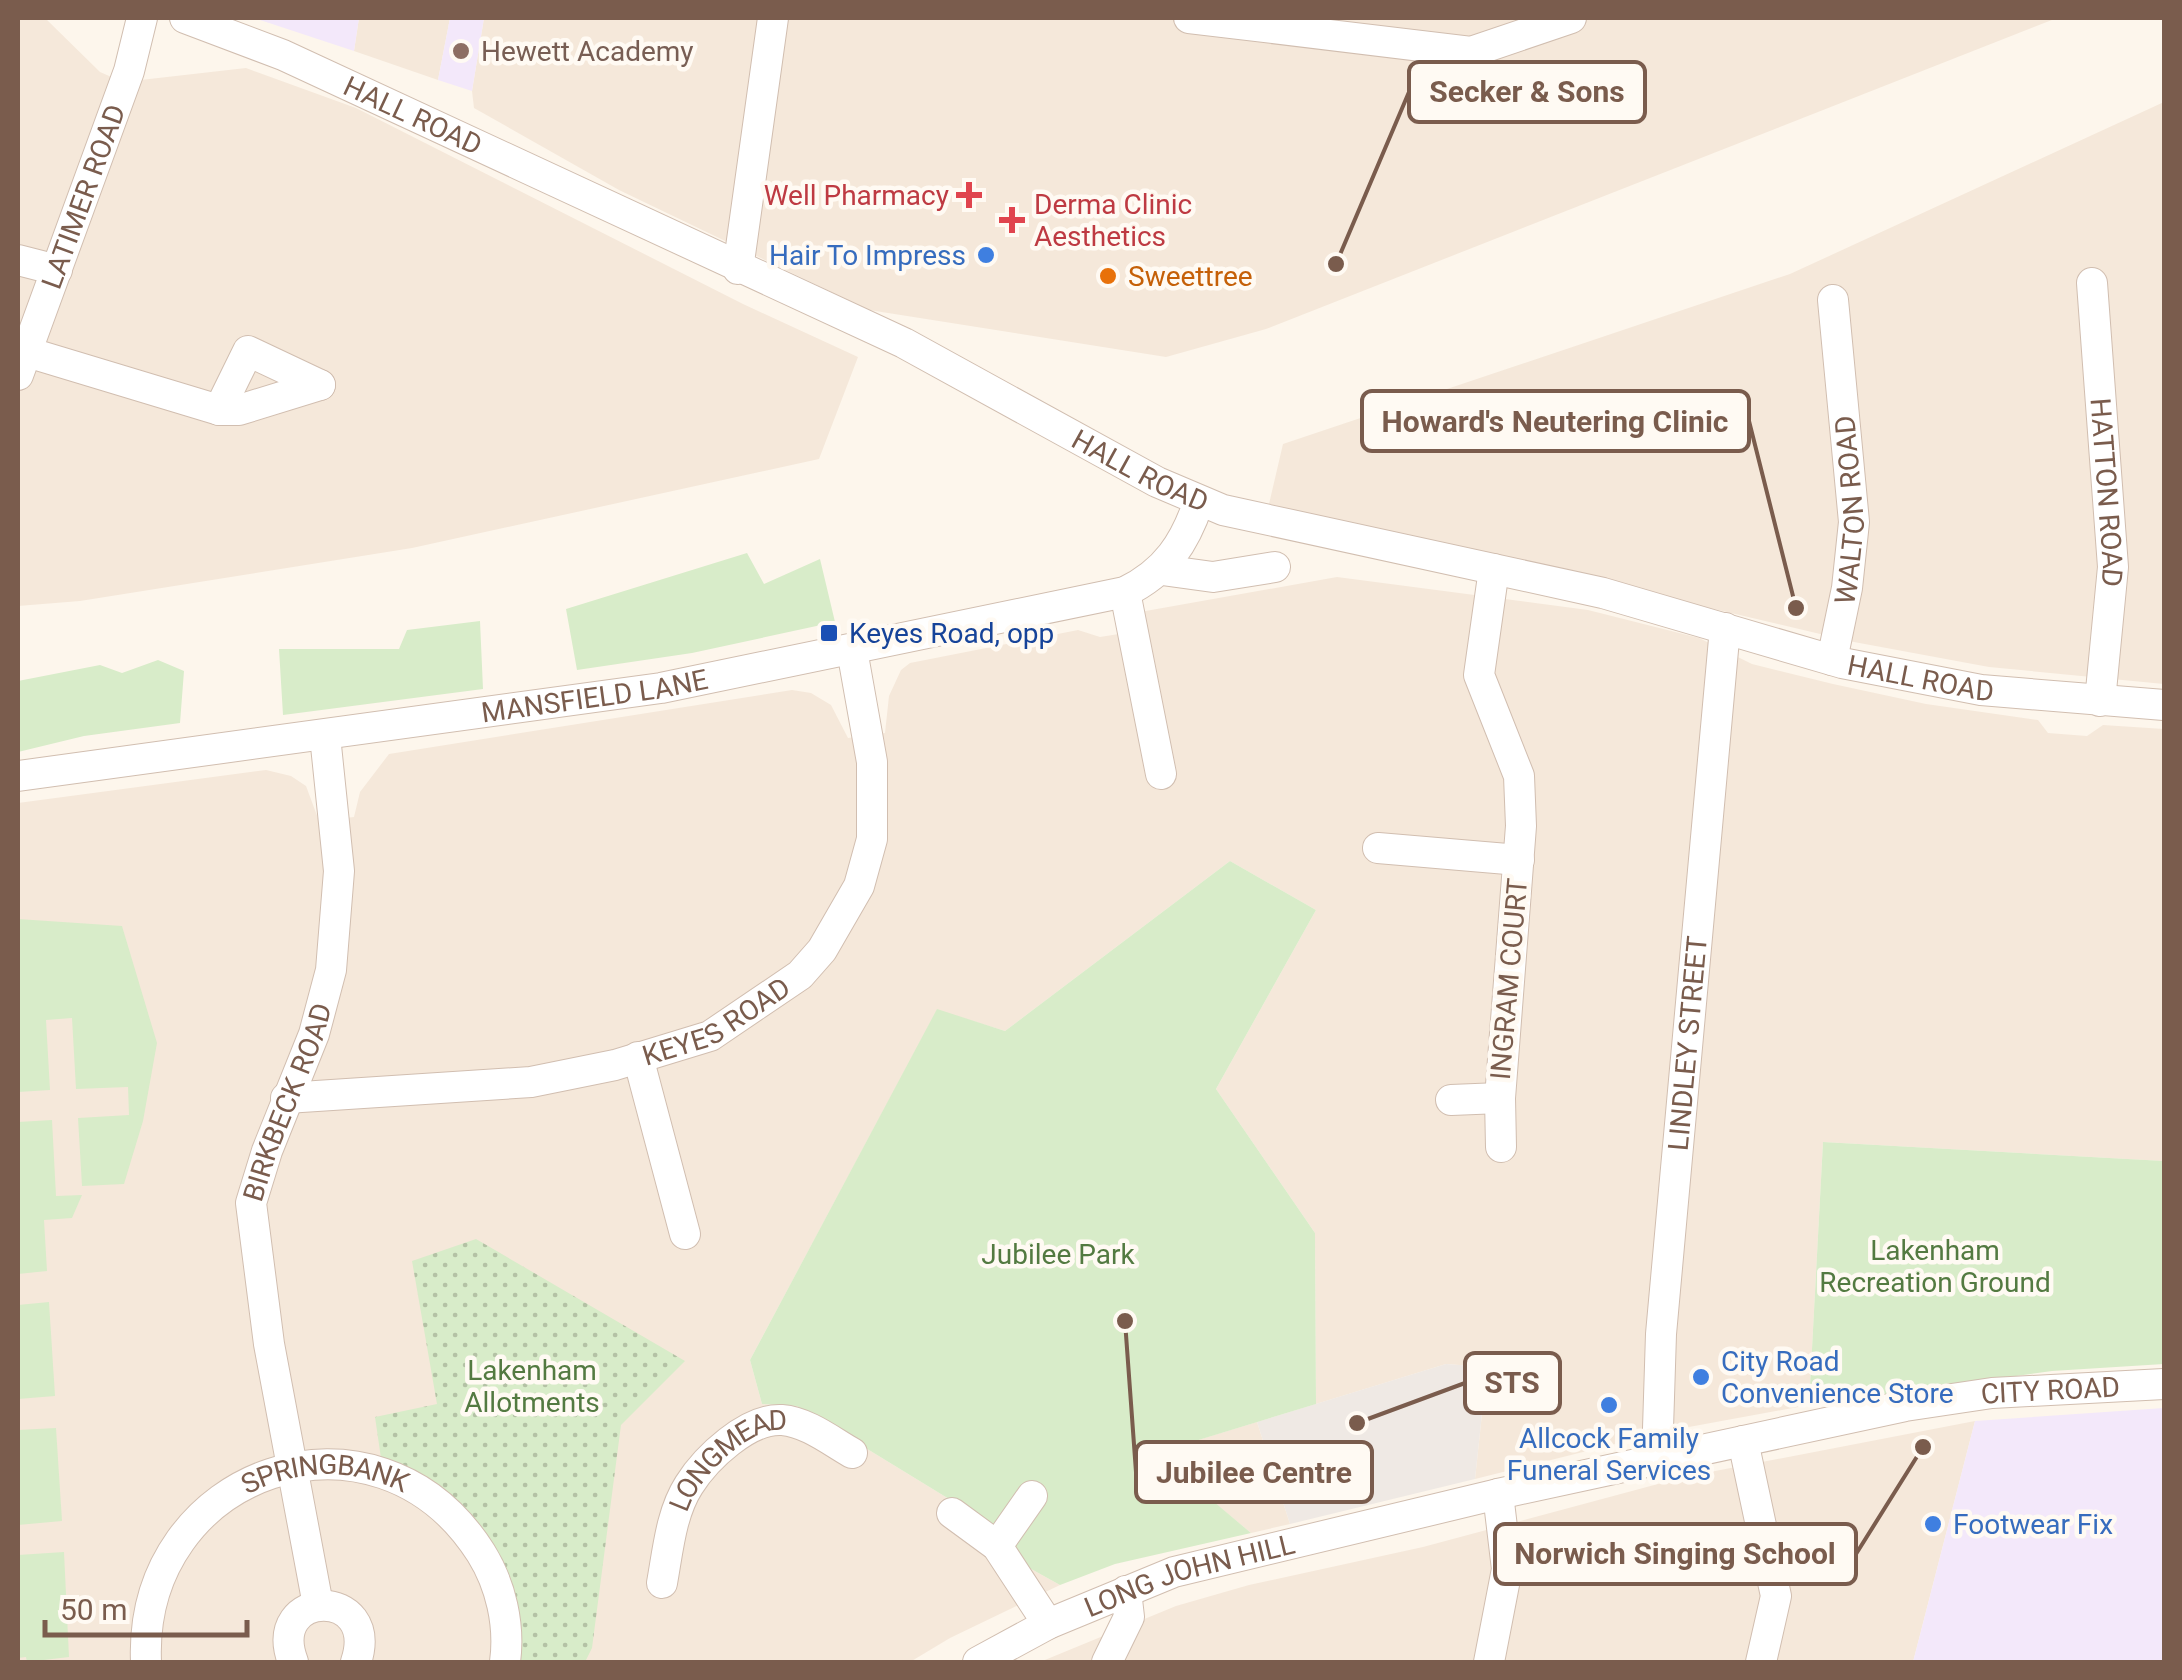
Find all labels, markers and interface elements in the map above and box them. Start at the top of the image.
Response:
place label: Hewett Academy [481,35,694,68]
marker: Hewett Academy [450,40,472,62]
callout: Secker & Sons [1409,62,1645,122]
street label: HALL ROAD [339,69,487,161]
text: Secker & Sons [1429,74,1625,109]
street label: LATIMER ROAD [34,100,132,293]
place label: Well Pharmacy [764,179,949,212]
marker: Well Pharmacy [958,184,980,206]
place label: Derma Clinic Aesthetics [1034,188,1192,253]
marker: Derma Clinic Aesthetics [999,207,1025,233]
place label: Hair To Impress [769,239,966,272]
marker: Hair To Impress [975,244,997,266]
place label: Sweettree [1128,260,1253,293]
marker: Sweettree [1097,265,1119,287]
callout: Howard's Neutering Clinic [1362,391,1749,451]
street label: HATTON ROAD [2084,397,2130,588]
text: Howard's Neutering Clinic [1382,404,1728,439]
street label: WALTON ROAD [1828,414,1871,607]
street label: HALL ROAD [1066,422,1213,518]
place label: Keyes Road, opp [849,617,1054,650]
marker: Keyes Road, opp [818,622,840,644]
street label: HALL ROAD [1845,648,1995,708]
street label: MANSFIELD LANE [479,662,711,729]
street label: INGRAM COURT [1484,877,1534,1081]
street label: LINDLEY STREET [1661,934,1714,1152]
street label: KEYES ROAD [638,970,796,1072]
street label: BIRKBECK ROAD [236,1000,338,1205]
park label: Lakenham Recreation Ground [1819,1234,2051,1299]
park label: Jubilee Park [981,1238,1135,1271]
place label: City Road Convenience Store [1721,1345,1953,1410]
callout: STS [1465,1353,1560,1413]
park label: Lakenham Allotments [464,1354,600,1419]
text: STS [1484,1365,1540,1400]
marker: City Road Convenience Store [1690,1366,1712,1388]
street label: CITY ROAD [1979,1370,2121,1411]
marker: Allcock Family Funeral Services [1598,1394,1620,1416]
street label: LONGMEAD [662,1403,788,1516]
place label: Allcock Family Funeral Services [1507,1422,1711,1487]
callout: Jubilee Centre [1136,1442,1372,1502]
street label: SPRINGBANK [236,1448,415,1501]
text: Jubilee Centre [1156,1455,1352,1490]
place label: Footwear Fix [1953,1508,2113,1541]
marker: Footwear Fix [1922,1513,1944,1535]
callout: Norwich Singing School [1495,1524,1856,1584]
street label: LONG JOHN HILL [1080,1527,1298,1624]
text: Norwich Singing School [1514,1536,1836,1571]
scale bar [45,1575,248,1637]
text: 50 m [60,1592,127,1627]

